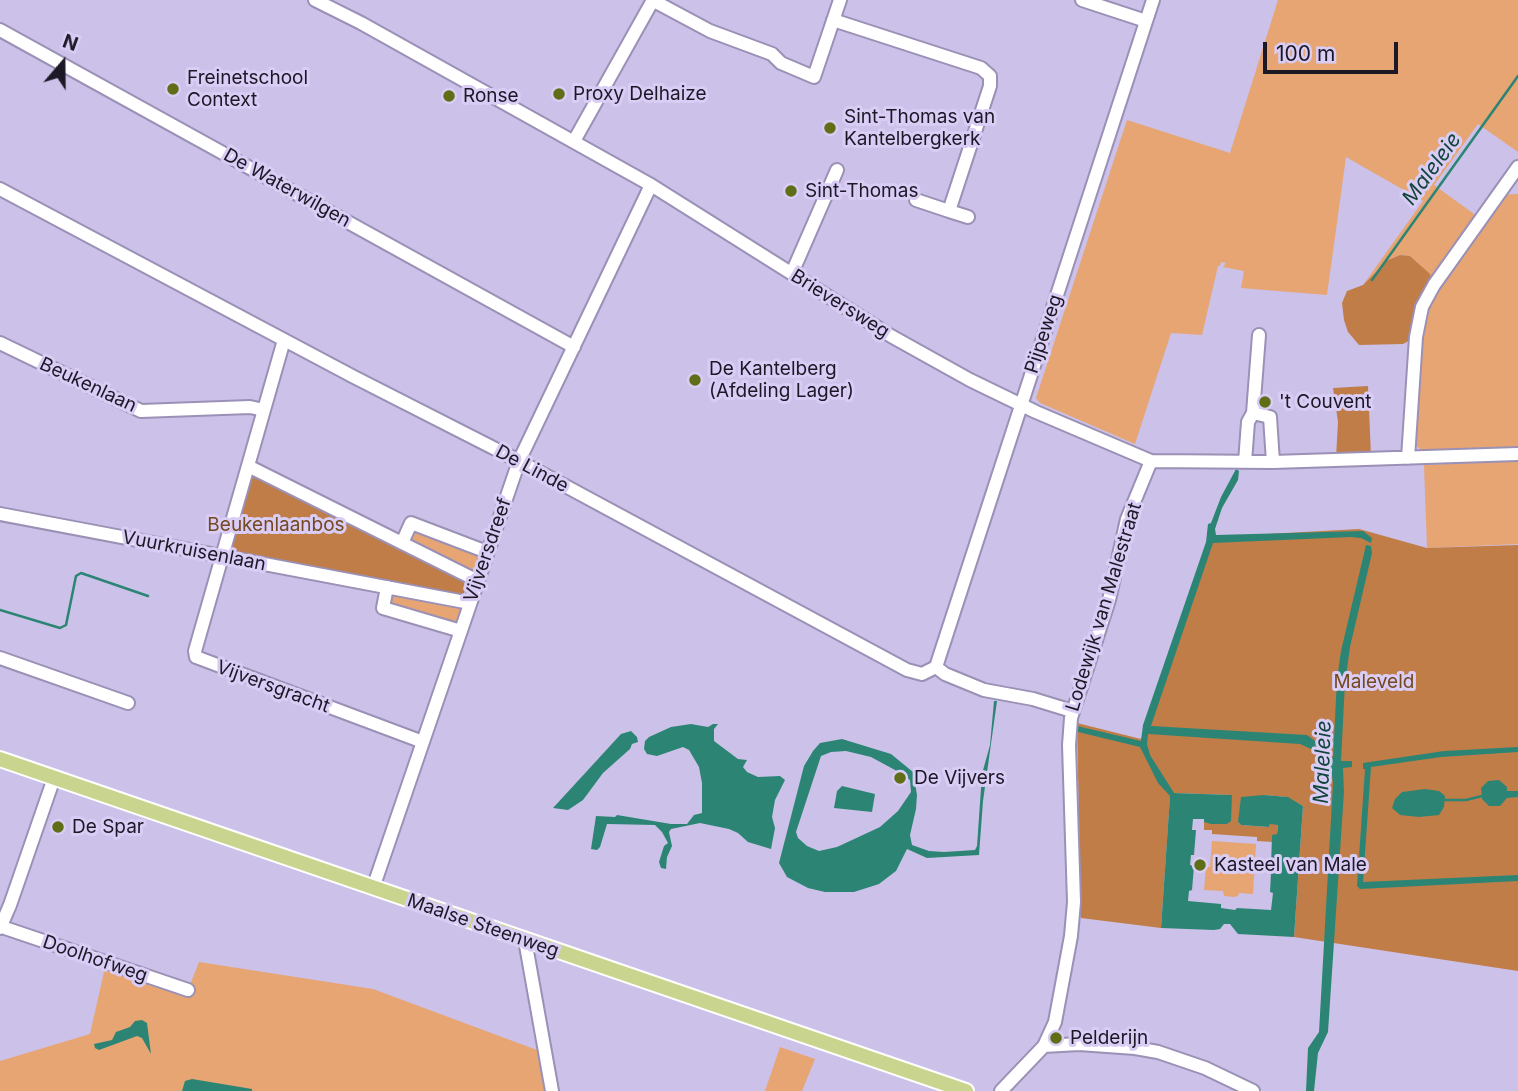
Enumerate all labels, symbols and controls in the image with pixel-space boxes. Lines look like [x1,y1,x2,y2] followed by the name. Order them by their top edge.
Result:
[28,28,98,98] north arrow
[1266,28,1401,72] scale bar
[60,30,81,56] text: N
[1276,41,1335,66] text: 100 m
[187,67,308,111] place label: Freinetschool Context
[165,81,181,97] marker: Freinetschool Context
[573,83,707,105] place label: Proxy Delhaize
[463,85,519,107] place label: Ronse
[551,86,567,102] marker: Proxy Delhaize
[441,88,457,104] marker: Ronse
[844,106,995,150] place label: Sint-Thomas van Kantelbergkerk
[822,120,838,136] marker: Sint-Thomas van Kantelbergkerk
[1397,128,1467,210] water label: Maleleie
[220,144,354,232] street label: De Waterwilgen
[805,180,918,202] place label: Sint-Thomas
[783,183,799,199] marker: Sint-Thomas
[787,265,893,343] street label: Brieversweg
[1021,292,1067,376] street label: Pijpeweg
[36,353,140,417] street label: Beukenlaan
[709,358,854,402] place label: De Kantelberg (Afdeling Lager)
[687,372,703,388] marker: De Kantelberg (Afdeling Lager)
[1279,391,1372,413] place label: 't Couvent
[1257,394,1273,410] marker: 't Couvent
[492,440,572,498] street label: De Linde
[460,495,516,605] street label: Vijversdreef
[1061,500,1147,714] street label: Lodewijk van Malestraat
[207,514,345,536] park label: Beukenlaanbos
[120,526,268,576] street label: Vuurkruisenlaan
[213,656,333,718] street label: Vijversgracht
[1334,671,1414,693] park label: Maleveld
[1309,720,1337,804] water label: Maleleie
[914,767,1005,789] place label: De Vijvers
[892,770,908,786] marker: De Vijvers
[72,816,144,838] place label: De Spar
[50,819,66,835] marker: De Spar
[1214,854,1367,876] place label: Kasteel van Male
[1192,857,1208,873] marker: Kasteel van Male
[404,889,562,963] street label: Maalse Steenweg
[40,930,150,988] street label: Doolhofweg
[1070,1027,1148,1049] place label: Pelderijn
[1048,1030,1064,1046] marker: Pelderijn

